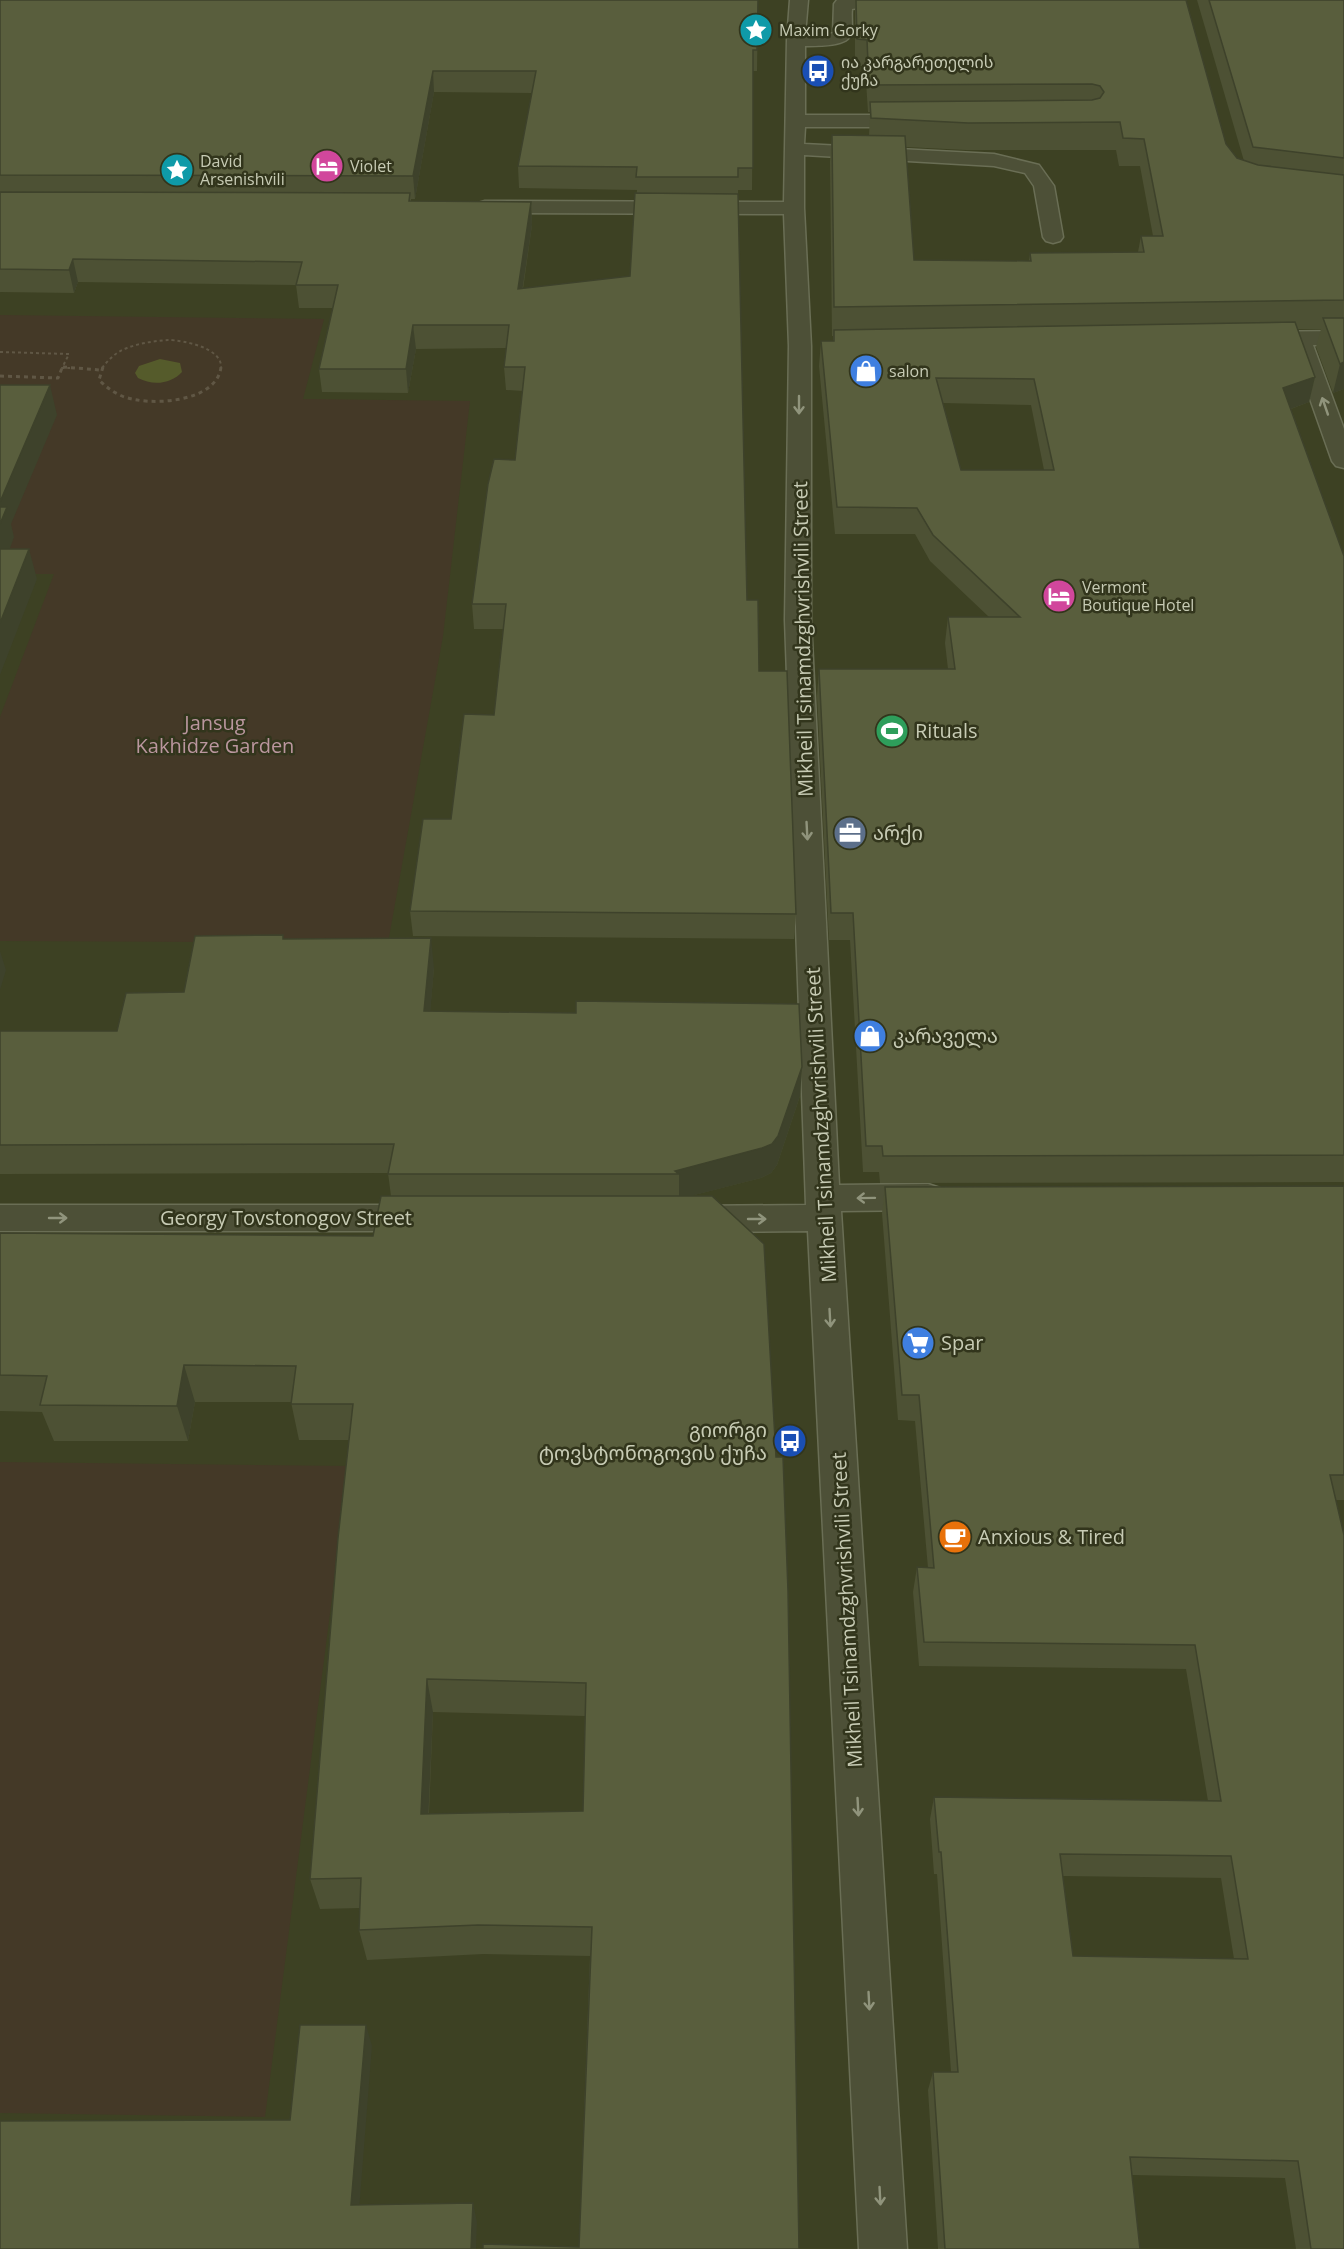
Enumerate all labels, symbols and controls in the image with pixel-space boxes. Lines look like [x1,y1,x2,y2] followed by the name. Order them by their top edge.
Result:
[738,12,774,48] place icon: Maxim Gorky
[779,19,879,41] place label: Maxim Gorky
[841,51,993,91] place label: ია კარგარეთელის ქუჩა
[800,53,836,89] bus stop icon: ია კარგარეთელის ქუჩა
[309,148,345,184] hotel icon: Violet
[200,150,285,190] place label: David Arsenishvili
[159,152,195,188] place icon: David Arsenishvili
[350,155,392,177] place label: Violet
[848,353,884,389] shop icon: salon
[889,360,929,382] place label: salon
[793,394,805,414] one-way arrow
[1318,397,1329,416] one-way arrow
[786,481,819,797] street label: Mikheil Tsinamdzghvrishvili Street
[1082,576,1194,616] place label: Vermont Boutique Hotel
[1041,578,1077,614] hotel icon: Vermont Boutique Hotel
[136,709,294,759] park label: Jansug Kakhidze Garden
[874,713,910,749] sports icon: Rituals
[915,717,977,744] place label: Rituals
[832,815,868,851] office icon: არქი
[873,819,923,846] place label: არქი
[802,820,813,840] one-way arrow
[799,967,842,1283] street label: Mikheil Tsinamdzghvrishvili Street
[852,1018,888,1054] shop icon: კარაველა
[893,1022,998,1049] place label: კარაველა
[856,1192,876,1203] one-way arrow
[160,1204,412,1231] street label: Georgy Tovstonogov Street
[48,1212,68,1224] one-way arrow
[747,1213,767,1225] one-way arrow
[825,1308,836,1328] one-way arrow
[900,1325,936,1361] supermarket icon: Spar
[941,1329,984,1356] place label: Spar
[539,1416,767,1466] place label: გიორგი ტოვსტონოგოვის ქუჩა
[772,1423,808,1459] bus stop icon: გიორგი ტოვსტონოგოვის ქუჩა
[825,1452,868,1768] street label: Mikheil Tsinamdzghvrishvili Street
[937,1519,973,1555] cafe icon: Anxious & Tired
[978,1523,1125,1550] place label: Anxious & Tired
[853,1796,864,1816] one-way arrow
[864,1991,875,2011] one-way arrow
[875,2185,886,2205] one-way arrow

